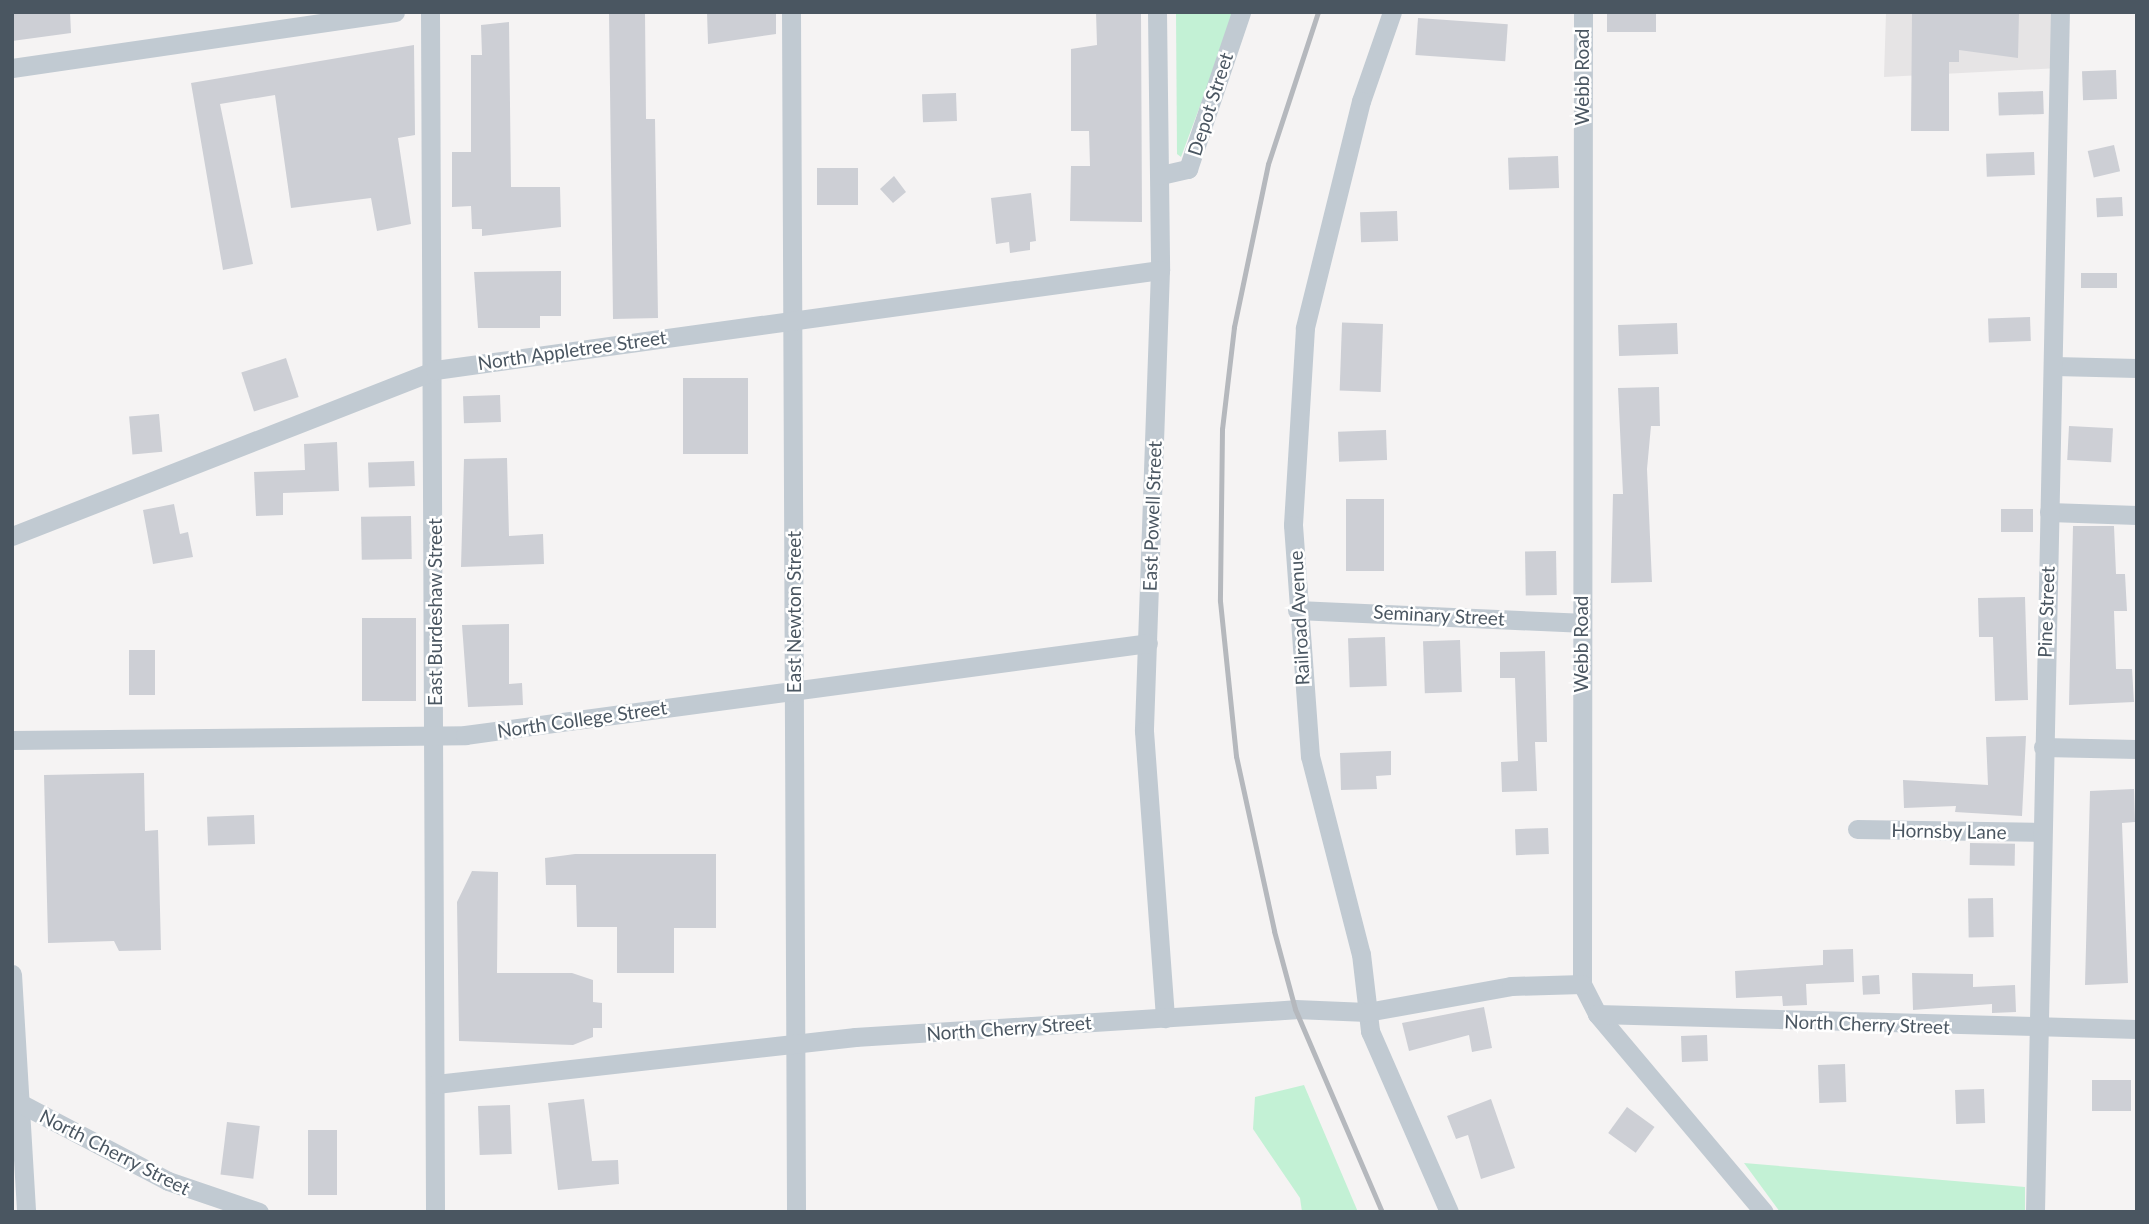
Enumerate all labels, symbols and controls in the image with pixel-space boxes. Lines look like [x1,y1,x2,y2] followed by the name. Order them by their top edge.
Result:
[1571,29,1593,125] street label: Webb Road
[1183,49,1237,159] street label: Depot Street
[476,325,668,375] street label: North Appletree Street
[1138,440,1166,592] street label: East Powell Street
[424,518,446,706] street label: East Burdeshaw Street
[783,531,805,693] street label: East Newton Street
[1284,550,1314,686] street label: Railroad Avenue
[2033,566,2059,658] street label: Pine Street
[1570,596,1592,692] street label: Webb Road
[1372,600,1506,630] street label: Seminary Street
[496,696,668,742] street label: North College Street
[1891,819,2007,843] street label: Hornsby Lane
[1784,1010,1950,1038] street label: North Cherry Street
[925,1011,1093,1045] street label: North Cherry Street
[36,1104,194,1200] street label: North Cherry Street

